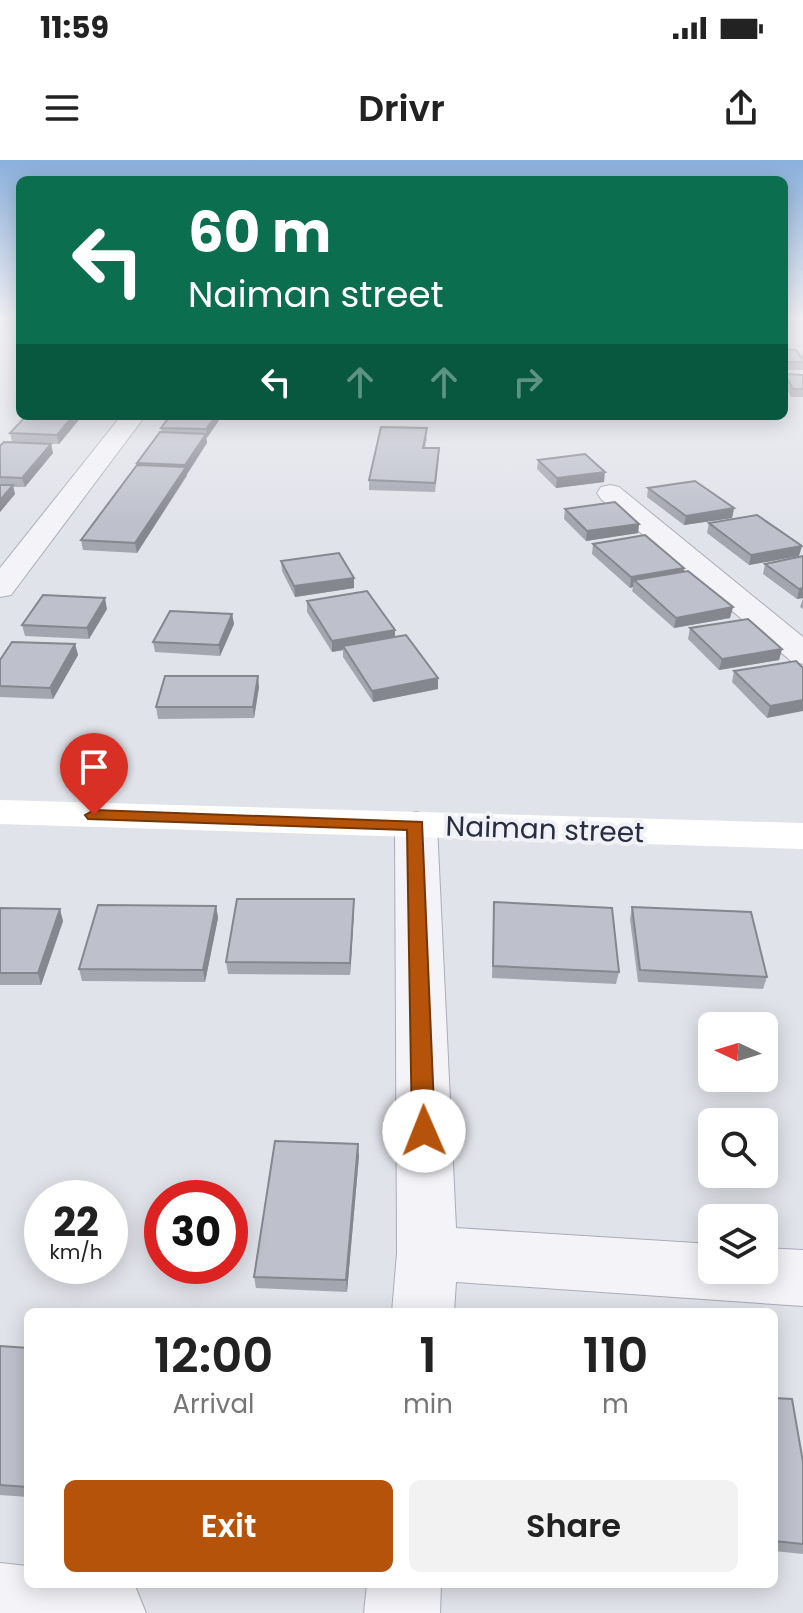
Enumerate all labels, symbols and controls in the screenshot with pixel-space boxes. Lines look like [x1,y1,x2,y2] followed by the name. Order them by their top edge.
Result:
[40,6,109,49] text: 11:59
[358,83,445,134] text: Drivr
[40,86,84,130] icon: menu
[719,86,763,130] icon: share
[188,193,331,272] text: 60 m
[56,208,160,312] icon: left
[188,269,444,320] text: Naiman street
[254,360,298,404] icon: left
[338,360,382,404] icon: ahead
[422,360,466,404] icon: ahead
[506,360,550,404] icon: right
[60,733,128,815] pin
[72,745,116,789] icon: arrive
[445,807,645,852] street label: Naiman street
[698,1012,778,1092] north arrow
[698,1012,778,1284] map controls
[382,1089,466,1173] position arrow
[698,1108,778,1188] button: search
[144,1180,248,1284] speed limit sign: 30
[53,1194,99,1250] text: 22
[698,1204,778,1284] button: layers
[49,1238,103,1266] text: km/h
[154,1322,273,1389] text: 12:00
[419,1322,437,1389] text: 1
[583,1322,648,1389] text: 110
[173,1386,254,1422] text: Arrival
[403,1386,453,1422] text: min
[602,1386,629,1422] text: m
[64,1480,393,1572] button: Exit
[409,1480,738,1572] button: Share

